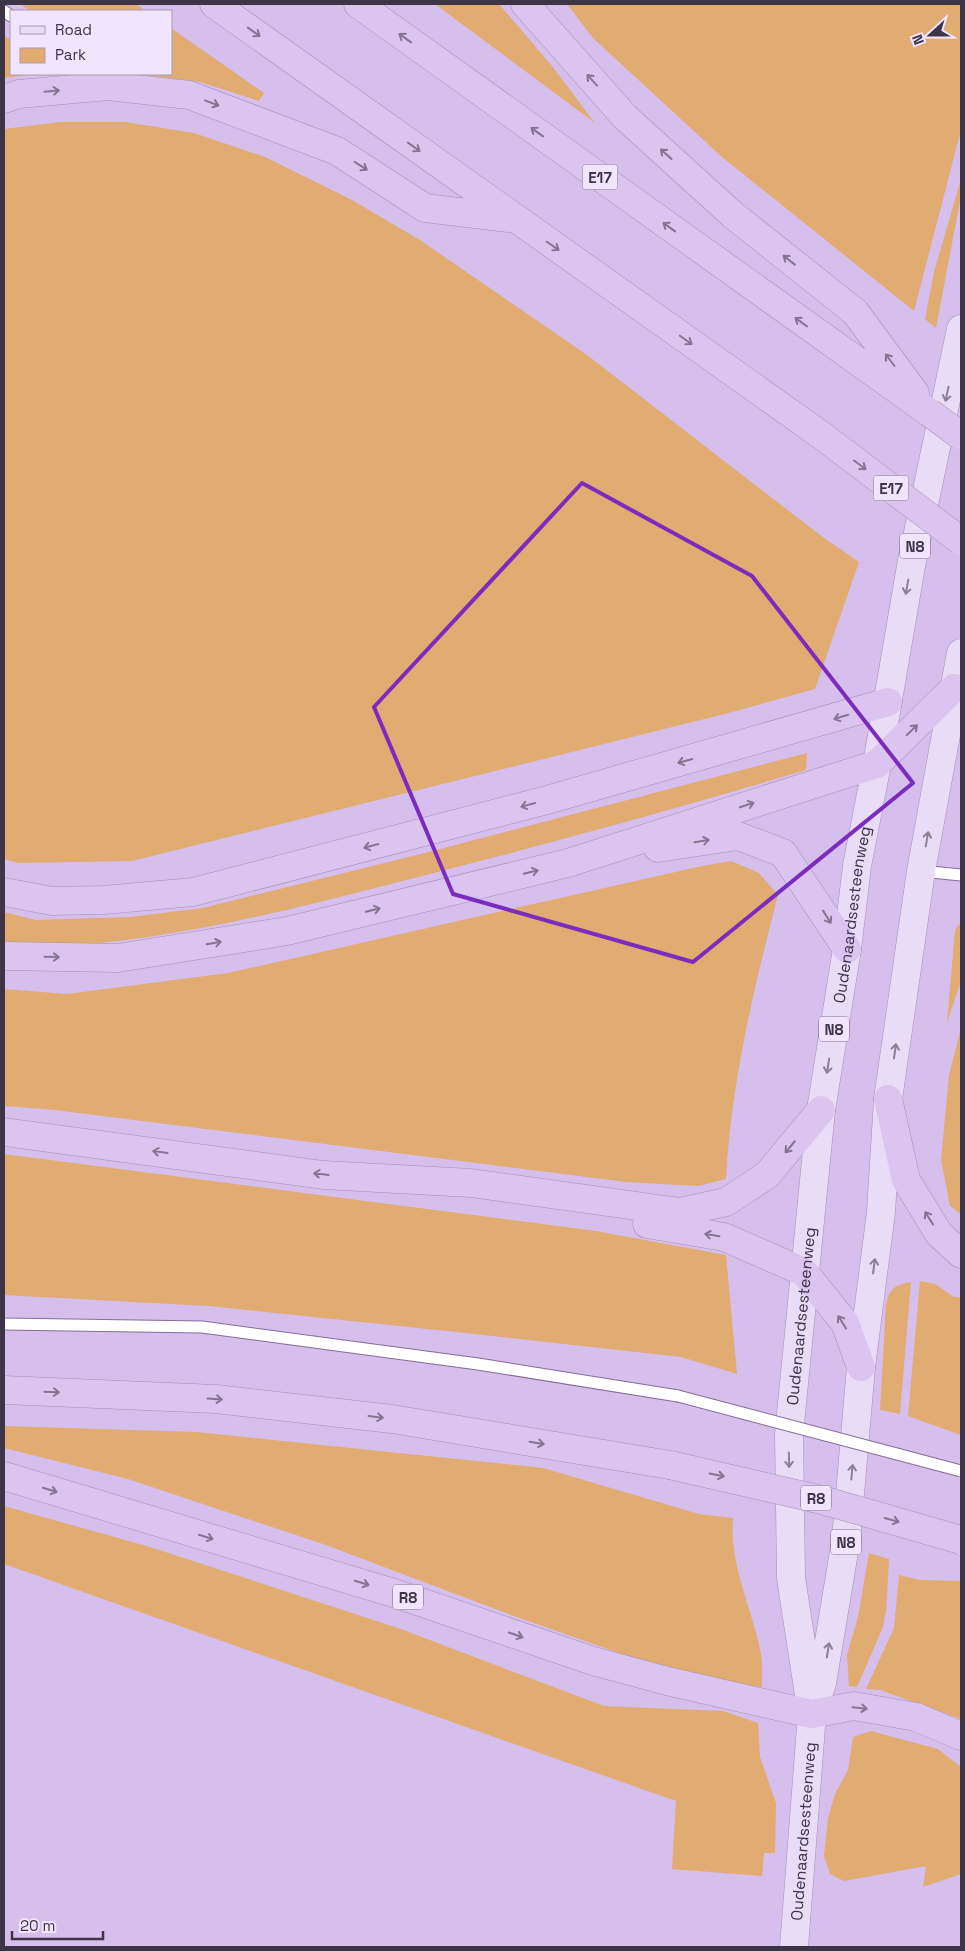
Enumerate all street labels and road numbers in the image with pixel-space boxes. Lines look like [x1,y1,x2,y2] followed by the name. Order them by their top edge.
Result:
[582,164,618,190] road number: E17
[874,476,908,500] road number: E17
[900,534,930,558] road number: N8
[828,824,875,1005] street label: Oudenaardsesteenweg
[819,1016,849,1042] road number: N8
[781,1226,820,1406] street label: Oudenaardsesteenweg
[801,1486,831,1510] road number: R8
[831,1530,861,1554] road number: N8
[393,1584,423,1610] road number: R8
[786,1741,820,1921] street label: Oudenaardsesteenweg

